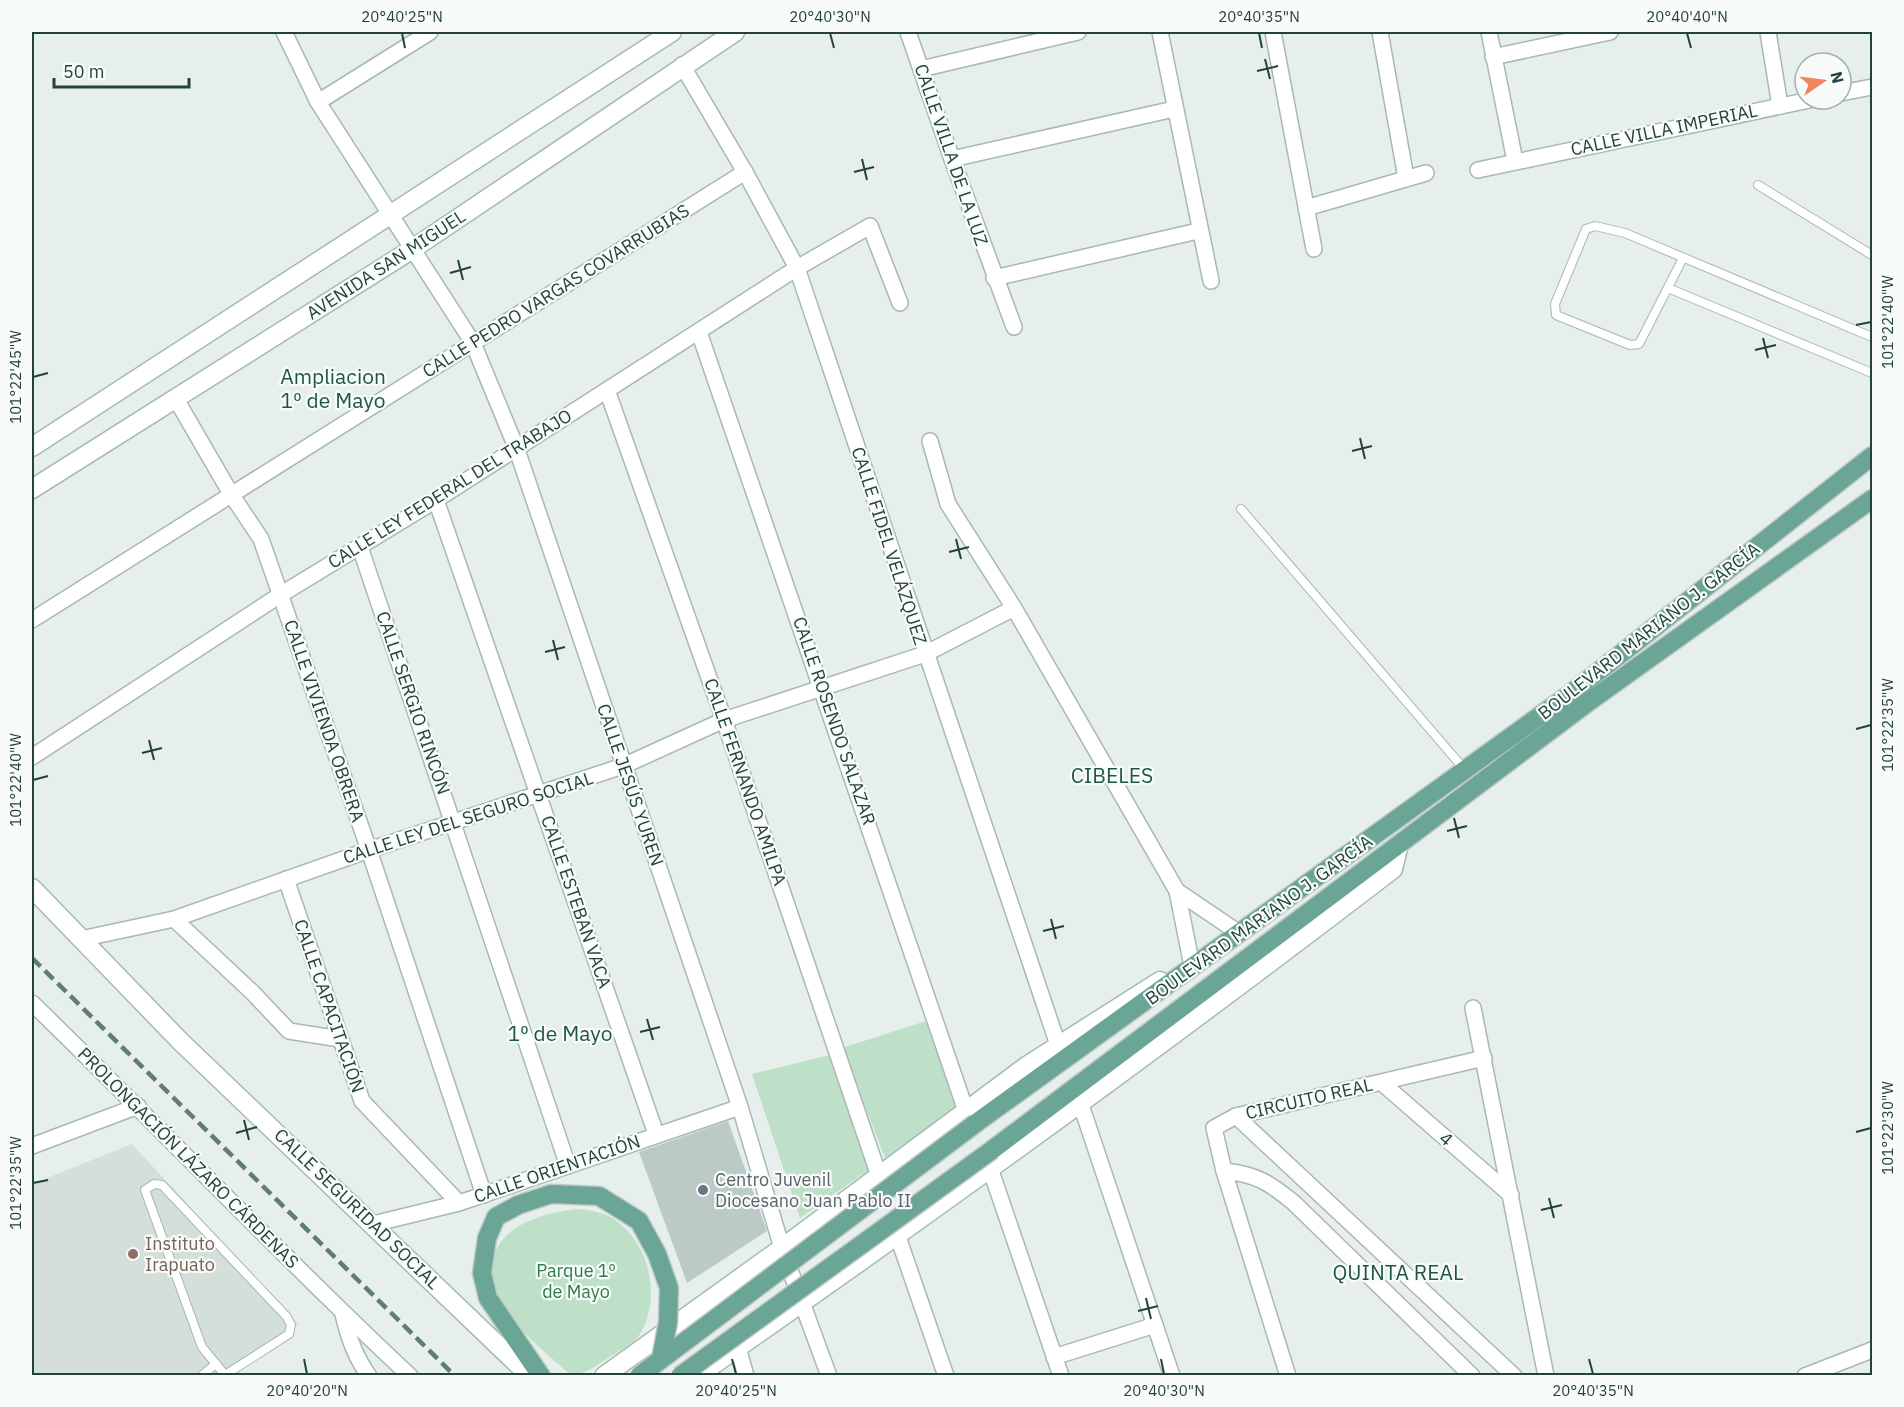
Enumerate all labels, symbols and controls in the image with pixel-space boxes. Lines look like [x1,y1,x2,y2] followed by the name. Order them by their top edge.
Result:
[361,7,443,26] text: 20°40'25"N
[789,7,871,26] text: 20°40'30"N
[1218,7,1300,26] text: 20°40'35"N
[1646,7,1728,26] text: 20°40'40"N
[54,51,189,89] scale bar
[1793,51,1853,111] north arrow
[63,60,105,83] text: 50 m
[910,61,993,249] street label: CALLE VILLA DE LA LUZ
[1826,69,1849,85] text: N
[1568,98,1759,161] street label: CALLE VILLA IMPERIAL
[418,199,693,383] street label: CALLE PEDRO VARGAS COVARRUBIAS
[302,205,470,325] street label: AVENIDA SAN MIGUEL
[1878,275,1897,369] text: 101°22'40"W
[6,330,25,424] text: 101°22'45"W
[280,362,386,414] district label: Ampliacion 1º de Mayo
[323,404,576,573] street label: CALLE LEY FEDERAL DEL TRABAJO
[847,444,932,648] street label: CALLE FIDEL VELÁZQUEZ
[1533,537,1764,724] street label: BOULEVARD MARIANO J. GARCÍA
[371,608,456,798] street label: CALLE SERGIO RINCÓN
[788,614,881,828] street label: CALLE ROSENDO SALAZAR
[279,617,370,825] street label: CALLE VIVIENDA OBRERA
[699,675,792,889] street label: CALLE FERNANDO AMILPA
[1878,678,1897,772] text: 101°22'35"W
[592,701,669,869] street label: CALLE JESÚS YUREN
[6,733,25,827] text: 101°22'40"W
[1071,761,1153,789] district label: CIBELES
[340,766,596,869] street label: CALLE LEY DEL SEGURO SOCIAL
[536,812,617,992] street label: CALLE ESTEBAN VACA
[1141,829,1377,1010] street label: BOULEVARD MARIANO J. GARCÍA
[289,916,370,1096] street label: CALLE CAPACITACIÓN
[508,1019,612,1047] district label: 1º de Mayo
[73,1042,304,1273] street label: PROLONGACIÓN LÁZARO CÁRDENAS
[1243,1073,1375,1124] street label: CIRCUITO REAL
[1878,1081,1897,1175] text: 101°22'30"W
[270,1123,445,1294] street label: CALLE SEGURIDAD SOCIAL
[1435,1126,1458,1151] street label: 4
[471,1129,643,1208] street label: CALLE ORIENTACIÓN
[6,1136,25,1230] text: 101°22'35"W
[715,1168,911,1212] place label: Centro Juvenil Diocesano Juan Pablo II
[696,1183,710,1197] marker: Centro Juvenil Diocesano Juan Pablo II
[145,1232,215,1276] place label: Instituto Irapuato
[126,1247,140,1261] marker: Instituto Irapuato
[1332,1258,1464,1286] district label: QUINTA REAL
[536,1259,616,1303] park label: Parque 1º de Mayo
[266,1381,348,1400] text: 20°40'20"N
[695,1381,777,1400] text: 20°40'25"N
[1123,1381,1205,1400] text: 20°40'30"N
[1552,1381,1634,1400] text: 20°40'35"N

